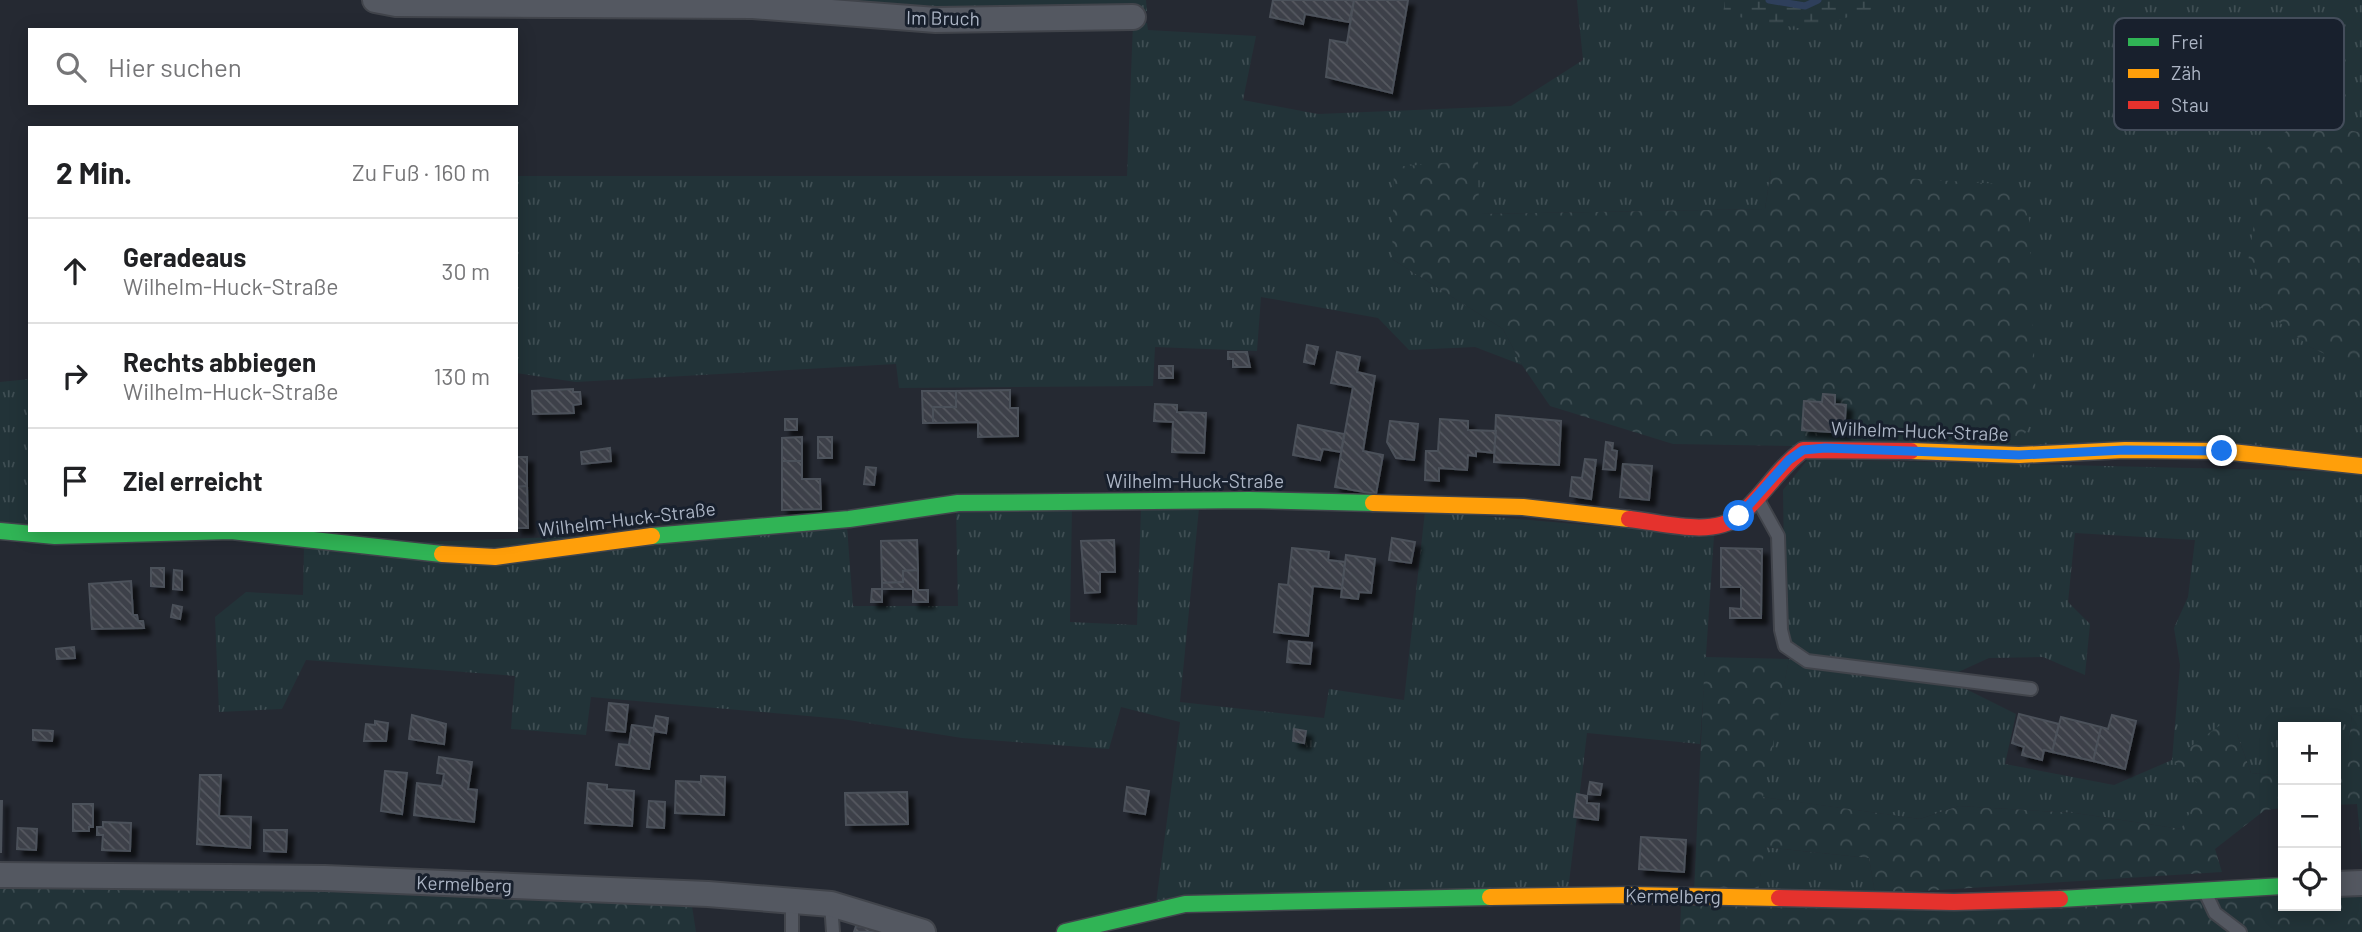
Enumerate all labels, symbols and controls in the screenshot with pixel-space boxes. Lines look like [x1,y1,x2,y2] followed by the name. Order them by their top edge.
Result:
[906,5,980,30] street label: Im Bruch
[2114,18,2344,130] legend
[28,28,518,105] search box
[2171,30,2203,53] text: Frei
[52,48,90,86] icon: search
[108,51,242,82] text: Hier suchen
[2171,61,2201,84] text: Zäh
[2171,93,2209,116] text: Stau
[56,154,132,190] text: 2 Min.
[352,158,490,186] text: Zu Fuß · 160 m
[123,241,246,272] text: Geradeaus
[56,252,94,290] icon: ahead
[442,257,490,285] text: 30 m
[123,272,339,300] text: Wilhelm-Huck-Straße
[123,346,316,377] text: Rechts abbiegen
[56,357,94,395] icon: right
[433,362,490,390] text: 130 m
[123,377,339,405] text: Wilhelm-Huck-Straße
[1831,416,2009,445] street label: Wilhelm-Huck-Straße
[2206,435,2237,466] route end
[56,462,94,500] icon: arrive
[123,465,263,496] text: Ziel erreicht
[1106,469,1284,492] street label: Wilhelm-Huck-Straße
[537,496,717,541] street label: Wilhelm-Huck-Straße
[1723,500,1754,531] route start
[2278,722,2341,911] map controls
[2278,722,2341,785] button: +
[2278,785,2341,848] button: −
[2278,848,2341,911] button: locate
[416,870,512,897] street label: Kermelberg
[1625,883,1721,908] street label: Kermelberg

